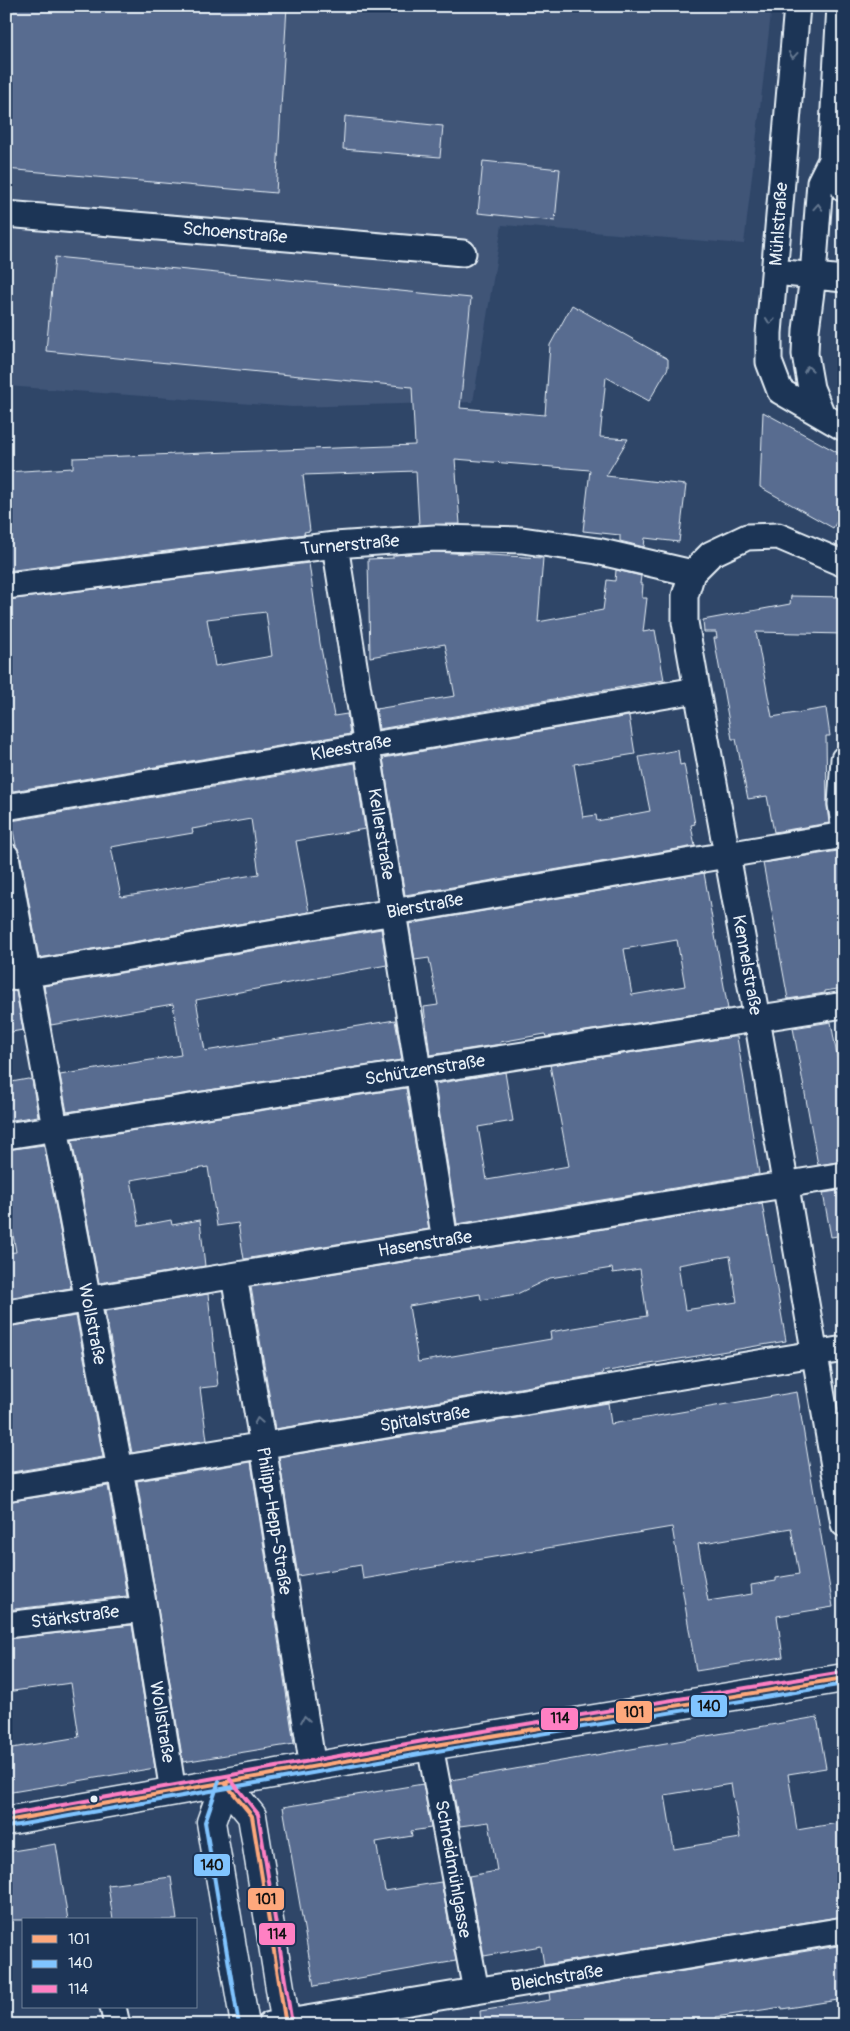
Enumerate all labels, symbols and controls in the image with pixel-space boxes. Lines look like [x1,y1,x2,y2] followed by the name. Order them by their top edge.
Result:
[788,51,799,59] one-way arrow
[765,181,793,267] street label: Mühlstraße
[813,203,824,211] one-way arrow
[182,217,288,249] street label: Schoenstraße
[765,317,776,325] one-way arrow
[803,364,813,373] one-way arrow
[300,529,401,561] street label: Turnerstraße
[309,730,393,766] street label: Kleestraße
[362,787,400,882] street label: Kellerstraße
[385,888,465,924] street label: Bierstraße
[727,913,767,1017] street label: Kennelstraße
[363,1049,487,1091] street label: Schützenstraße
[376,1225,474,1263] street label: Hasenstraße
[73,1281,111,1367] street label: Wollstraße
[378,1401,472,1437] street label: Spitalstraße
[254,1416,264,1425] one-way arrow
[251,1445,297,1597] street label: Philipp-Hepp-Straße
[29,1600,121,1634] street label: Stärkstraße
[144,1680,180,1765] street label: Wollstraße
[690,1694,728,1718] line badge: 140
[697,1698,721,1715] text: 140
[615,1700,653,1724] line badge: 101
[624,1704,644,1721] text: 101
[540,1707,579,1731] line badge: 114
[550,1710,570,1727] text: 114
[301,1715,311,1724] one-way arrow
[89,1794,99,1804] unlabelled marker
[430,1798,476,1940] street label: Schneidmühlgasse
[193,1853,231,1877] line badge: 140
[200,1857,224,1874] text: 140
[247,1887,285,1911] line badge: 101
[256,1891,276,1908] text: 101
[22,1918,198,2008] legend
[258,1922,296,1946] line badge: 114
[267,1926,287,1943] text: 114
[68,1930,90,1949] text: 101
[68,1954,93,1973] text: 140
[509,1959,605,1997] street label: Bleichstraße
[68,1980,89,1999] text: 114

